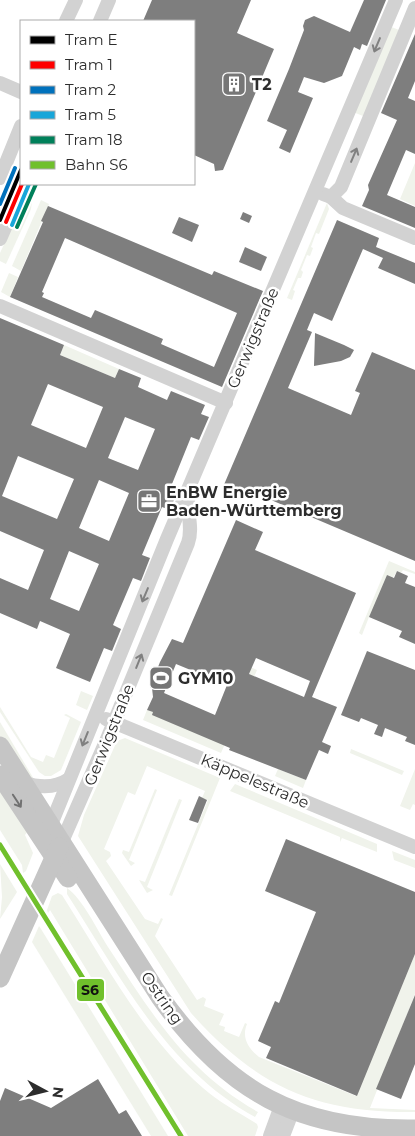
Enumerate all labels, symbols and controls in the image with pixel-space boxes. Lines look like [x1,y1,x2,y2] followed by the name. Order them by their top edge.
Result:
[20,20,195,185] legend
[65,30,118,49] text: Tram E
[372,37,382,52] one-way arrow
[65,55,113,74] text: Tram 1
[221,71,247,97] building icon: T2
[252,75,272,94] place label: T2
[65,80,116,99] text: Tram 2
[65,105,116,124] text: Tram 5
[65,130,123,149] text: Tram 18
[349,148,359,163] one-way arrow
[65,155,128,174] text: Bahn S6
[223,285,283,391] street label: Gerwigstraße
[166,483,342,520] place label: EnBW Energie Baden-Württemberg
[136,488,162,514] office icon: EnBW Energie Baden-Württemberg
[140,587,149,602] one-way arrow
[135,654,144,669] one-way arrow
[148,665,174,691] sports icon: GYM10
[178,669,234,688] place label: GYM10
[80,681,138,789] street label: Gerwigstraße
[80,731,89,746] one-way arrow
[198,750,312,812] street label: Käppelestraße
[12,793,22,807] one-way arrow
[137,968,187,1028] street label: Ostring
[76,978,105,1002] line badge: S6
[81,981,99,999] text: S6
[20,1066,70,1116] north arrow
[48,1086,68,1099] text: N

